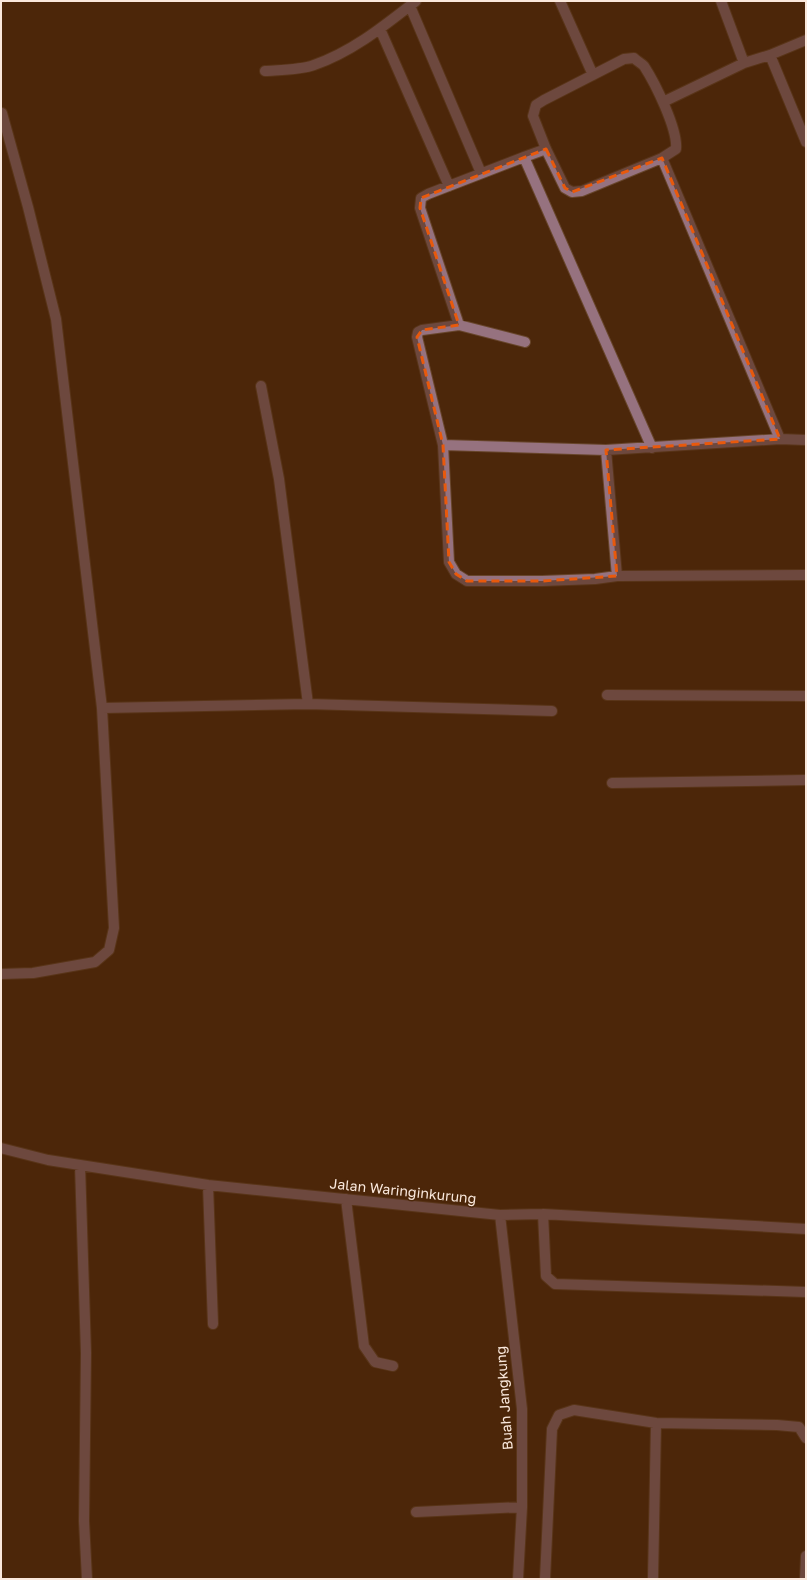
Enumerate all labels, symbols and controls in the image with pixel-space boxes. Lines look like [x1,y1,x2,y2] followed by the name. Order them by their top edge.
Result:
[329,1174,477,1207] street label: Jalan Waringinkurung
[491,1345,516,1451] street label: Buah Jangkung

